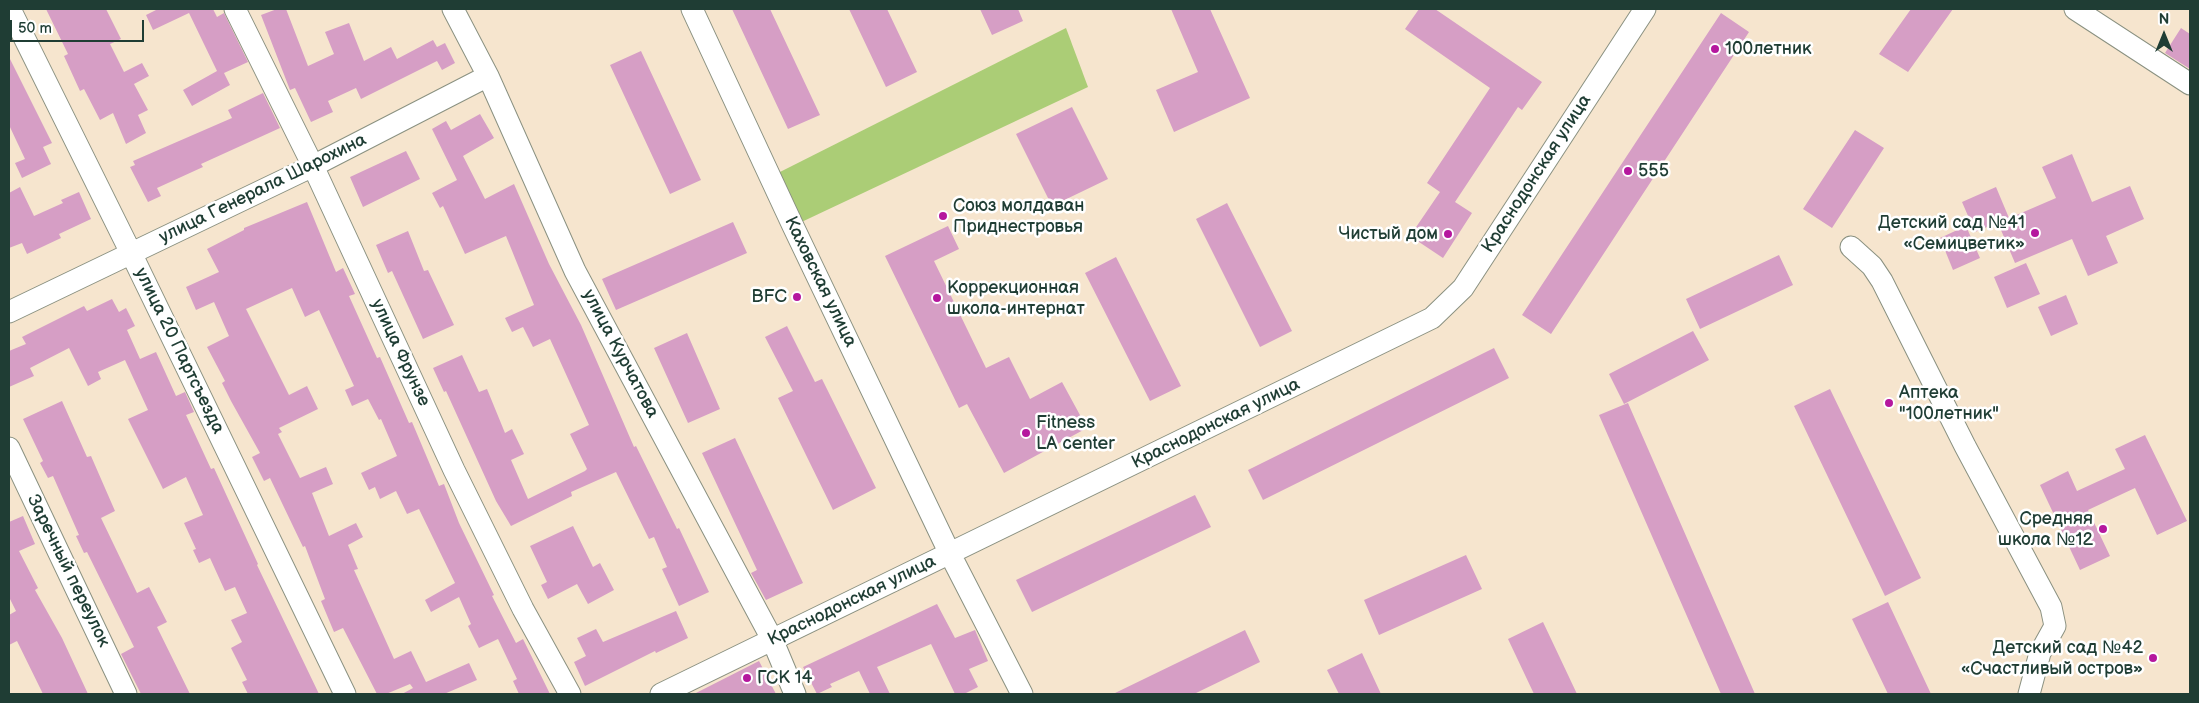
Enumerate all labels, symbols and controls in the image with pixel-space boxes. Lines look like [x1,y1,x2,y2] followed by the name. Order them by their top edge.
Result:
[12,10,146,42] scale bar
[2139,10,2189,60] north arrow
[2159,11,2169,28] text: N
[18,19,52,38] text: 50 m
[1725,38,1812,60] place label: 100летник
[1709,43,1721,55] marker: 100летник
[1478,91,1596,257] street label: Краснодонская улица
[156,129,370,249] street label: улица Генерала Шарохина
[1638,160,1669,182] place label: 555
[1622,165,1634,177] marker: 555
[953,195,1084,238] place label: Союз молдаван Приднестровья
[937,210,949,222] marker: Союз молдаван Приднестровья
[1878,212,2025,254] place label: Детский сад №41 «Семицветик»
[779,213,861,351] street label: Каховская улица
[1338,223,1438,245] place label: Чистый дом
[2029,227,2041,239] marker: Детский сад №41 «Семицветик»
[1442,228,1454,240] marker: Чистый дом
[129,265,229,437] street label: улица 20 Партсъезда
[947,277,1085,320] place label: Коррекционная школа-интернат
[577,286,663,422] street label: улица Курчатова
[751,286,787,308] place label: BFC
[791,291,803,303] marker: BFC
[931,292,943,304] marker: Коррекционная школа-интернат
[366,296,434,410] street label: улица Фрунзе
[1128,374,1304,474] street label: Краснодонская улица
[1899,382,1999,424] place label: Аптека "100летник"
[1883,397,1895,409] marker: Аптека "100летник"
[1036,412,1115,454] place label: Fitness LA center
[1020,427,1032,439] marker: Fitness LA center
[22,491,114,651] street label: Заречный переулок
[1998,508,2093,550] place label: Средняя школа №12
[2097,523,2109,535] marker: Средняя школа №12
[764,551,940,651] street label: Краснодонская улица
[1961,637,2143,680] place label: Детский сад №42 «Счастливый остров»
[2147,652,2159,664] marker: Детский сад №42 «Счастливый остров»
[757,667,813,689] place label: ГСК 14
[741,672,753,684] marker: ГСК 14

